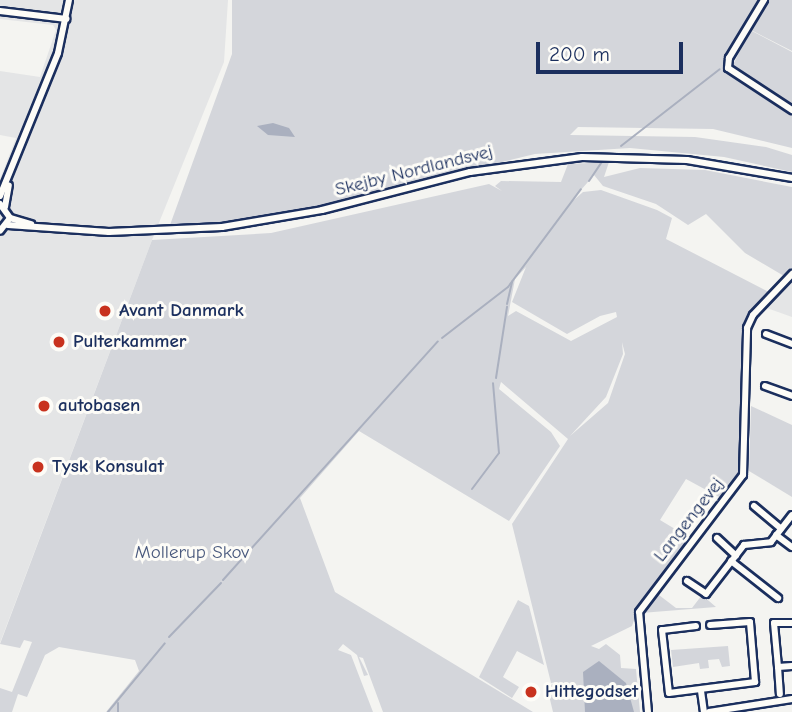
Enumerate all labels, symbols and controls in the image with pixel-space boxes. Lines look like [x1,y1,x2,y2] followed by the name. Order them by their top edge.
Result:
[540,28,687,72] scale bar
[549,42,610,66] text: 200 m
[333,140,495,202] street label: Skejby Nordlandsvej
[119,300,244,322] place label: Avant Danmark
[97,303,113,319] marker: Avant Danmark
[73,331,186,353] place label: Pulterkammer
[51,334,67,350] marker: Pulterkammer
[58,395,140,417] place label: autobasen
[36,398,52,414] marker: autobasen
[52,456,164,478] place label: Tysk Konsulat
[30,459,46,475] marker: Tysk Konsulat
[649,473,729,567] street label: Langengevej
[135,542,249,564] park label: Mollerup Skov
[545,681,638,703] place label: Hittegodset
[523,684,539,700] marker: Hittegodset

